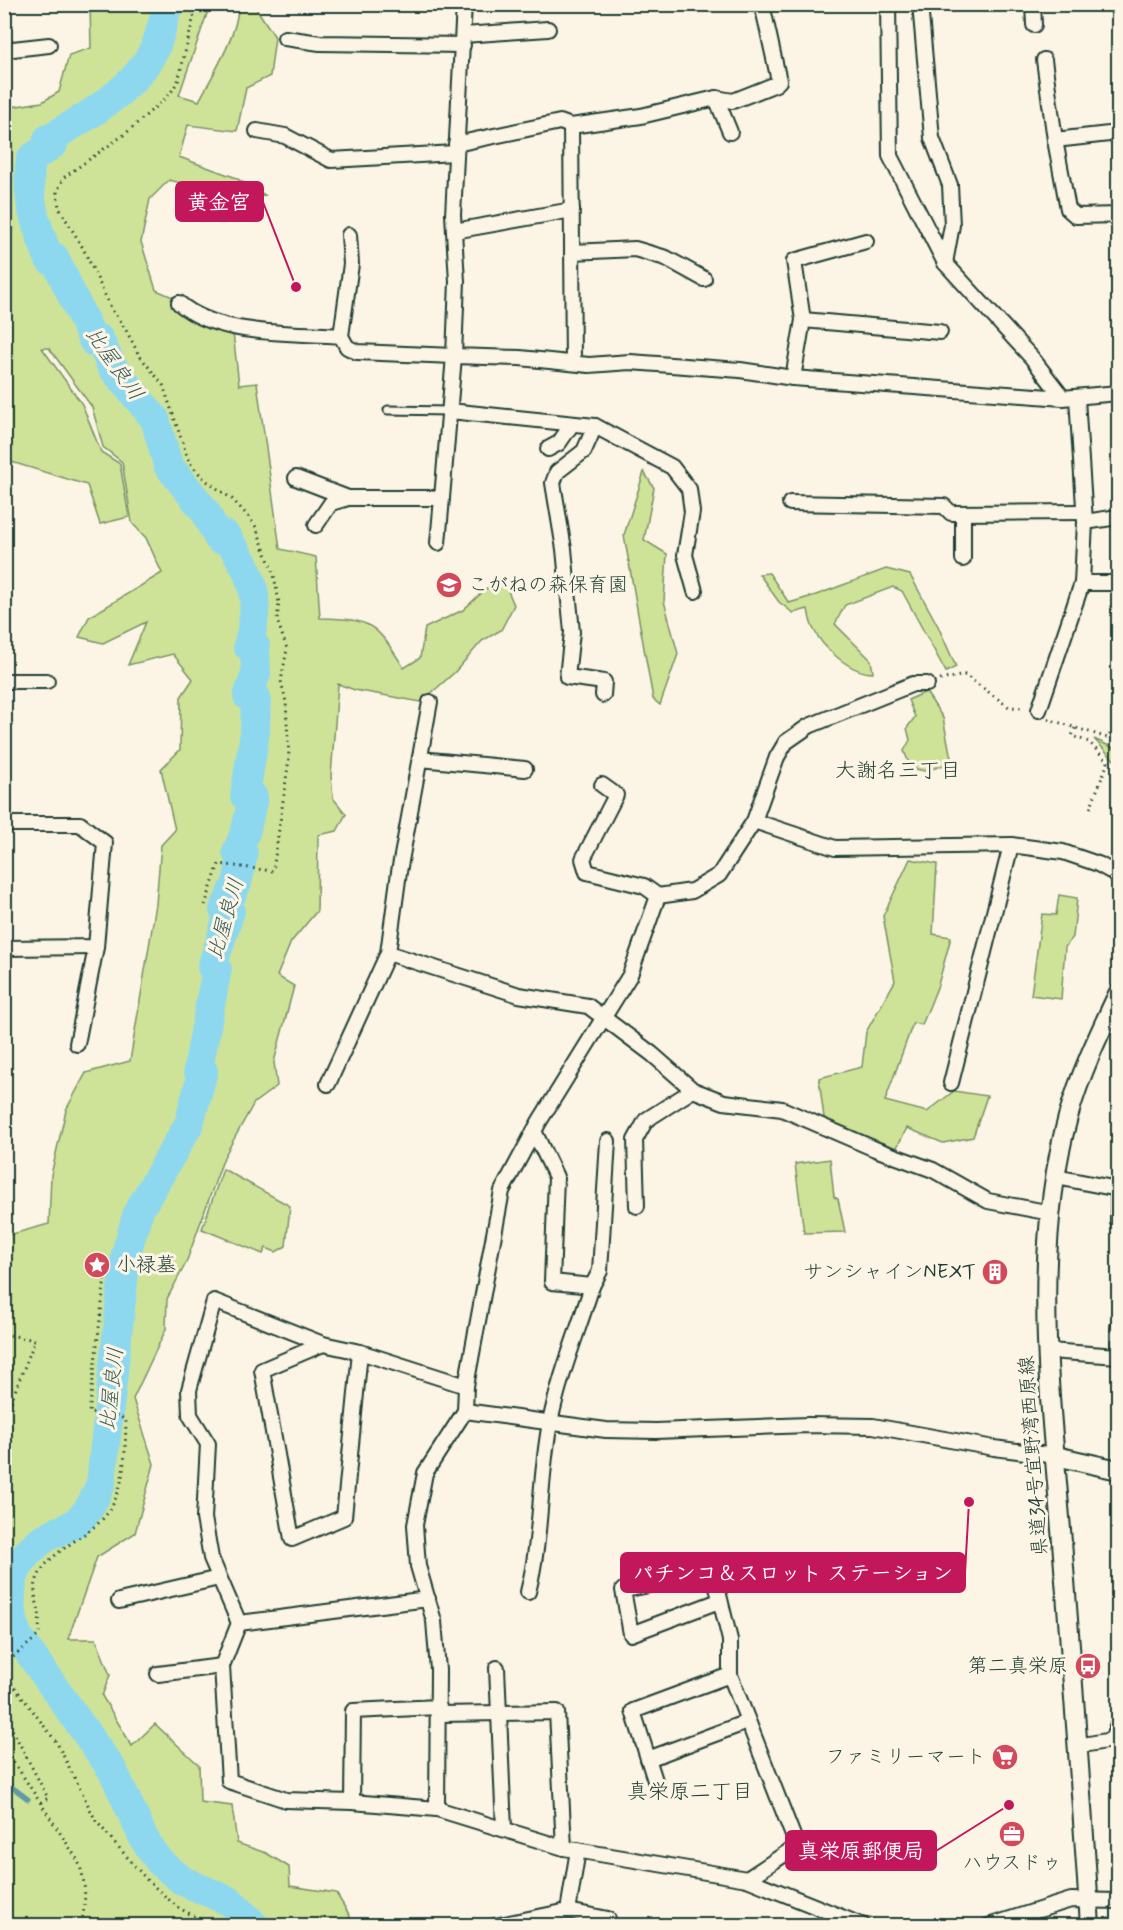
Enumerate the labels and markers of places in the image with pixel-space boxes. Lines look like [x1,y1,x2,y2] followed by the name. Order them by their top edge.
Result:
[176,182,263,221] callout: 黄金宮
[434,570,464,600] school or university icon: こがねの森保育園
[468,572,628,599] place label: こがねの森保育園
[82,1250,112,1280] place icon: 小禄墓
[116,1252,176,1279] place label: 小禄墓
[980,1257,1010,1287] building icon: サンシャインNEXT
[803,1259,976,1286] place label: サンシャインNEXT
[621,1553,965,1592] callout: パチンコ＆スロット ステーション
[1073,1651,1103,1681] bus stop icon: 第二真栄原
[968,1653,1068,1680] place label: 第二真栄原
[990,1742,1020,1772] supermarket icon: ファミリーマート
[826,1744,986,1771] place label: ファミリーマート
[997,1819,1027,1849] office icon: ハウスドゥ
[786,1831,936,1870] callout: 真栄原郵便局
[962,1850,1062,1877] place label: ハウスドゥ

